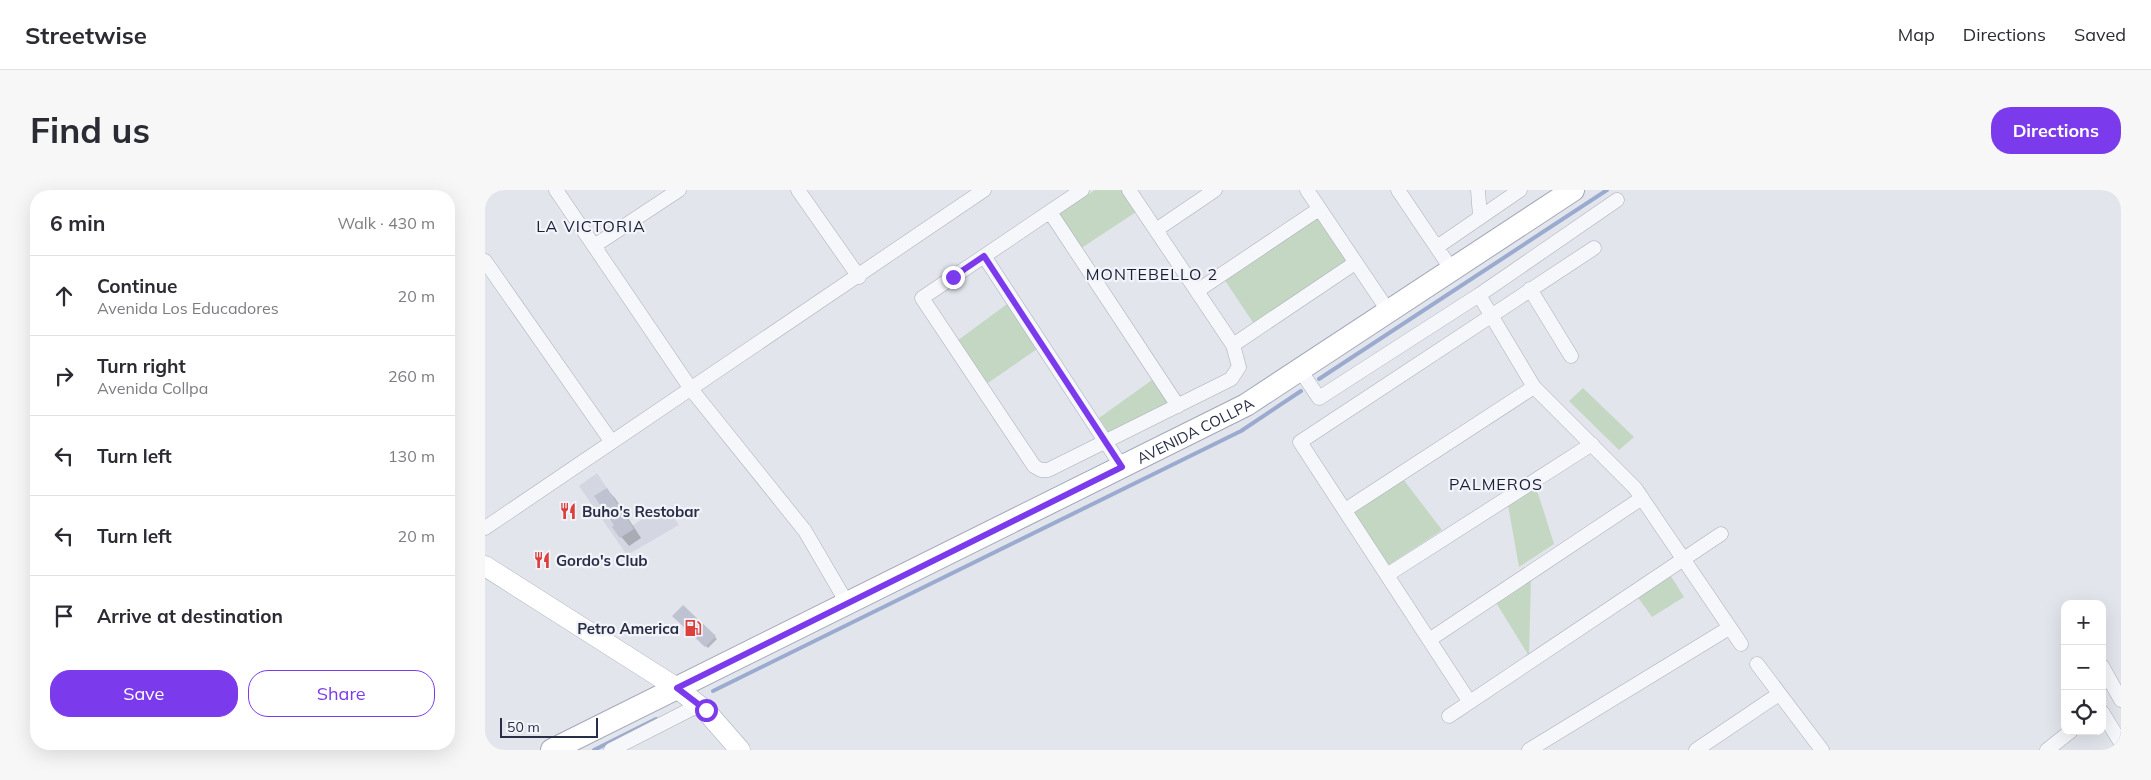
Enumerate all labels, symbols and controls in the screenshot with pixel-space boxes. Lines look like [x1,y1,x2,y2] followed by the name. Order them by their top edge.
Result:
[25,20,147,50] text: Streetwise
[1898,23,1935,46] text: Map
[1963,23,2046,46] text: Directions
[2074,23,2126,46] text: Saved
[1991,107,2121,154] button: Directions
[30,108,150,152] text: Find us
[50,210,105,236] text: 6 min
[337,213,435,233] text: Walk · 430 m
[536,216,646,236] district label: LA VICTORIA
[1086,264,1218,284] district label: MONTEBELLO 2
[942,266,965,289] route end
[97,274,177,298] text: Continue
[50,282,78,310] icon: ahead
[398,286,435,306] text: 20 m
[97,298,279,318] text: Avenida Los Educadores
[97,354,186,378] text: Turn right
[50,362,78,390] icon: right
[388,366,435,386] text: 260 m
[97,378,208,398] text: Avenida Collpa
[1133,393,1257,467] street label: AVENIDA COLLPA
[50,442,78,470] icon: left
[97,444,172,468] text: Turn left
[388,446,435,466] text: 130 m
[1449,474,1543,494] district label: PALMEROS
[558,501,578,521] restaurant icon: Buho's Restobar
[582,502,700,521] place label: Buho's Restobar
[50,522,78,550] icon: left
[97,524,172,548] text: Turn left
[398,526,435,546] text: 20 m
[532,550,552,570] restaurant icon: Gordo's Club
[556,551,648,570] place label: Gordo's Club
[2061,600,2106,735] map controls
[2061,600,2106,645] button: +
[50,602,78,630] icon: arrive
[97,604,283,628] text: Arrive at destination
[683,618,703,638] fuel station icon: Petro America
[577,619,679,638] place label: Petro America
[2061,645,2106,690] button: −
[50,670,238,717] button: Save
[248,670,435,717] button: Share
[2061,690,2106,735] button: locate
[695,699,718,722] route start
[500,715,597,738] scale bar
[507,718,540,736] text: 50 m

